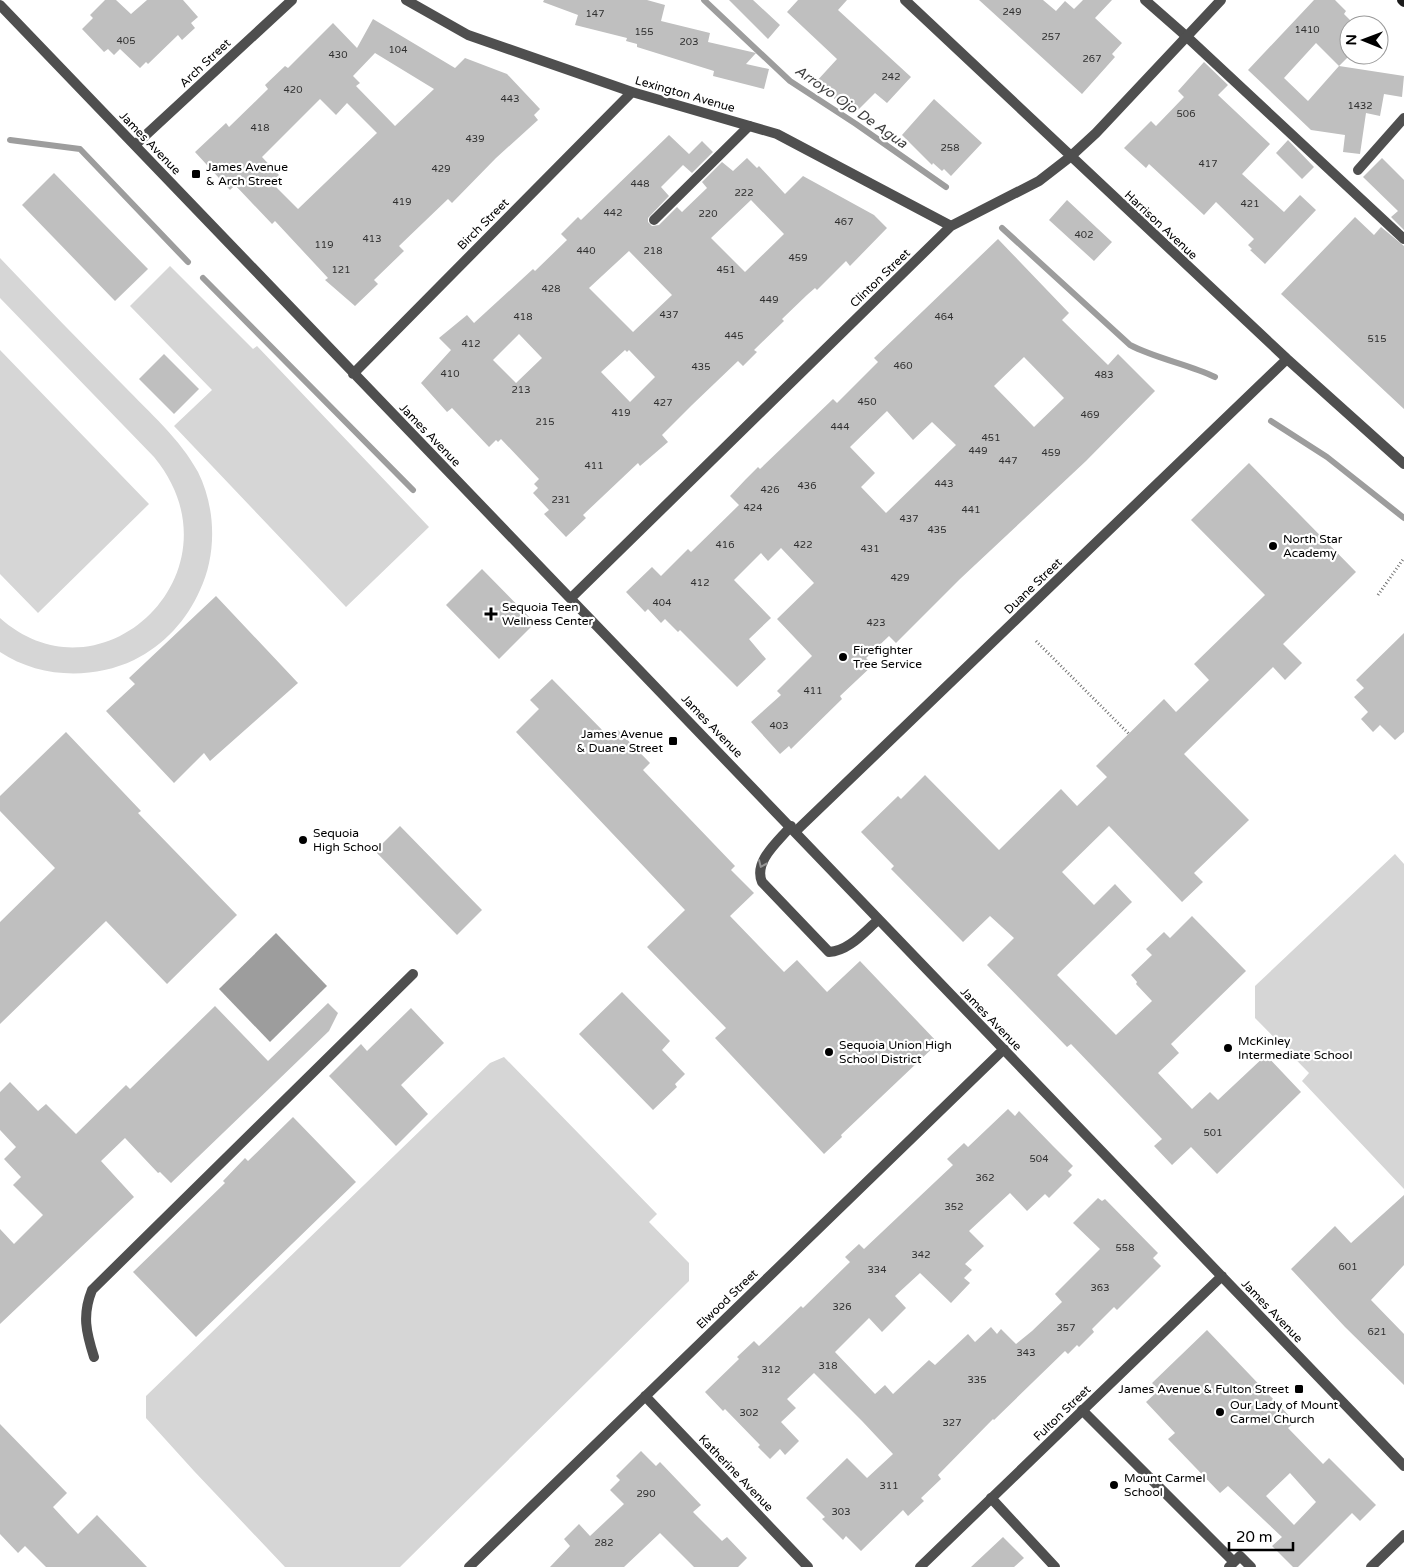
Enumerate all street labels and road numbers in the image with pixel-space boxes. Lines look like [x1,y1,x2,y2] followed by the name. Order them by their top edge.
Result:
[177,36,234,90] street label: Arch Street
[633,73,737,115] street label: Lexington Avenue
[116,109,184,177] street label: James Avenue
[1122,188,1200,262] street label: Harrison Avenue
[454,195,512,253] street label: Birch Street
[847,246,913,310] street label: Clinton Street
[396,401,464,469] street label: James Avenue
[1001,555,1065,617] street label: Duane Street
[678,692,746,760] street label: James Avenue
[957,985,1025,1053] street label: James Avenue
[693,1266,761,1332] street label: Elwood Street
[1238,1277,1306,1345] street label: James Avenue
[1031,1382,1094,1444] street label: Fulton Street
[696,1432,776,1514] street label: Katherine Avenue

